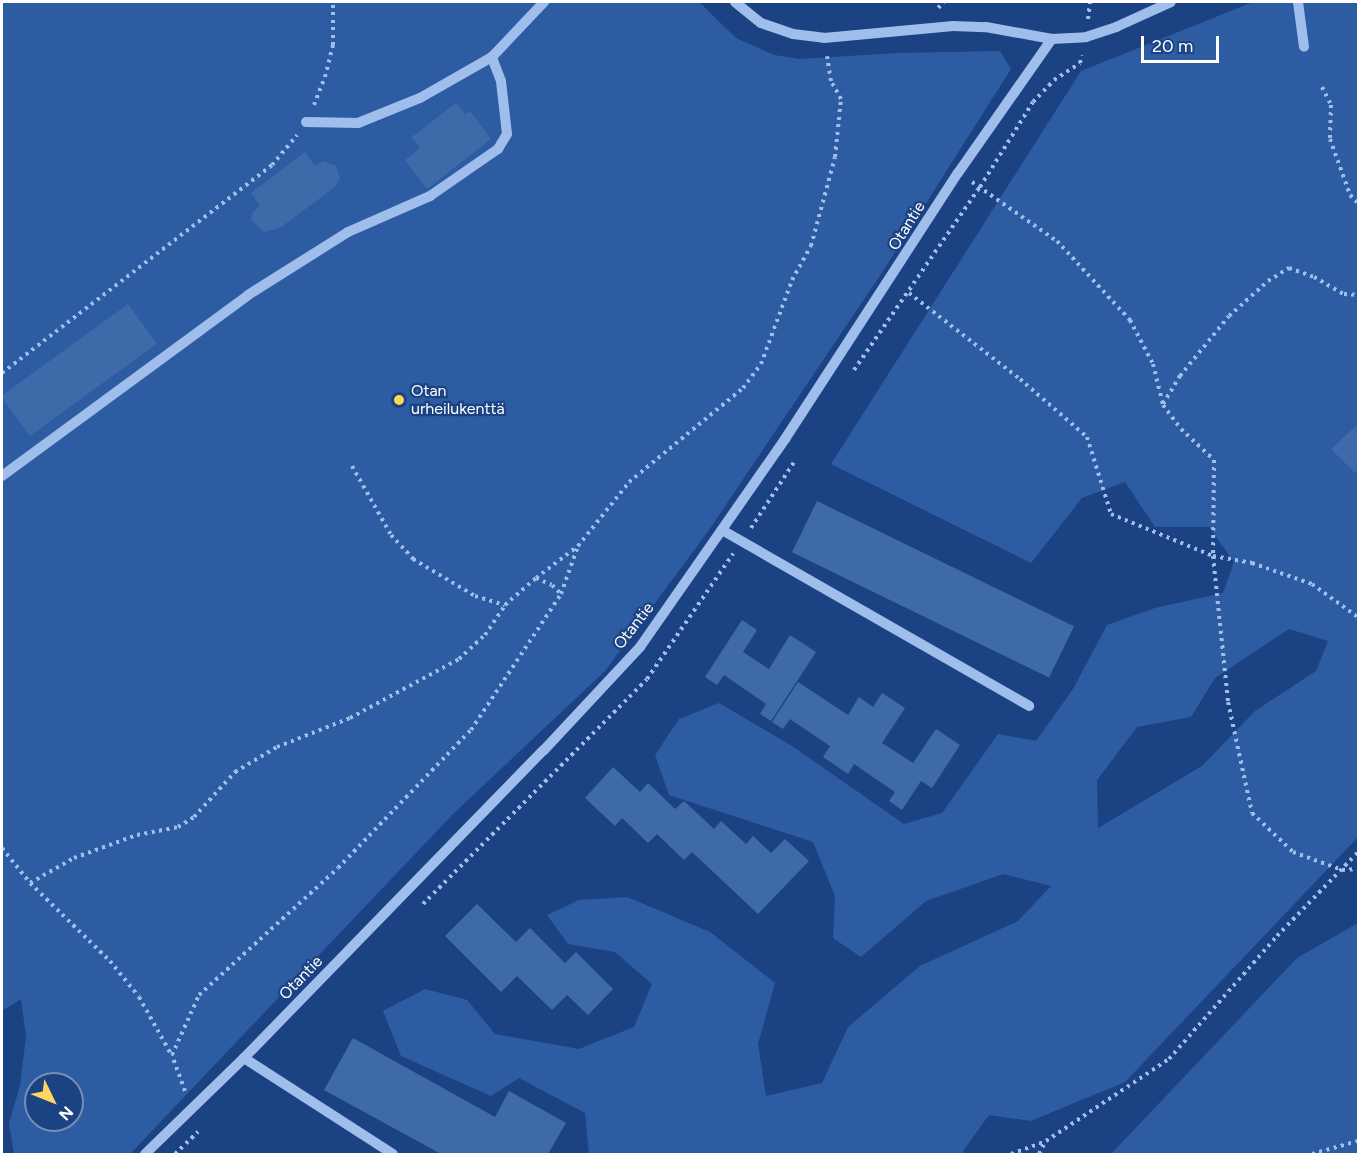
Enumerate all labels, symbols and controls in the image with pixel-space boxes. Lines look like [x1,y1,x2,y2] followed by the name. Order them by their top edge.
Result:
[1144,24,1222,62] scale bar
[1152,35,1193,57] text: 20 m
[885,198,929,254] street label: Otantie
[411,381,505,419] place label: Otan urheilukenttä
[392,393,406,407] marker: Otan urheilukenttä
[610,599,658,653] street label: Otantie
[275,952,327,1004] street label: Otantie
[24,1072,84,1132] north arrow
[55,1102,77,1124] text: N

